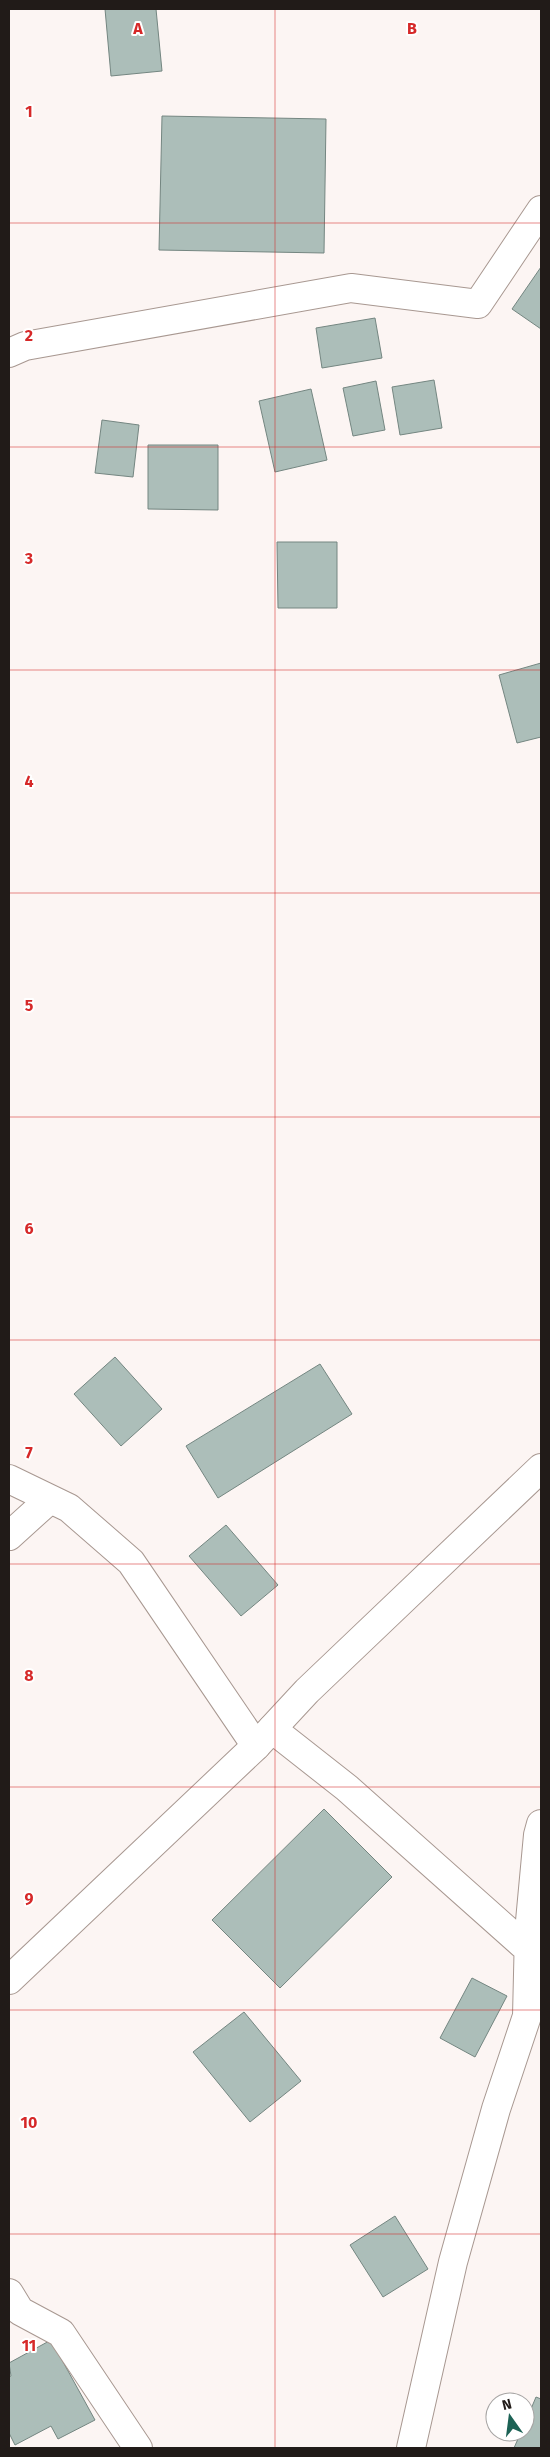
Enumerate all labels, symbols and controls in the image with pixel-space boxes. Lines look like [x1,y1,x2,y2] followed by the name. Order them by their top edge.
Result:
[132,19,143,38] text: A
[407,19,417,38] text: B
[25,102,33,121] text: 1
[25,326,33,345] text: 2
[24,549,33,568] text: 3
[24,772,34,791] text: 4
[25,996,34,1015] text: 5
[24,1219,34,1238] text: 6
[25,1443,33,1462] text: 7
[24,1666,34,1685] text: 8
[25,1889,34,1908] text: 9
[21,2113,37,2132] text: 10
[22,2336,36,2355] text: 11
[485,2392,535,2442] north arrow
[500,2395,514,2414] text: N

